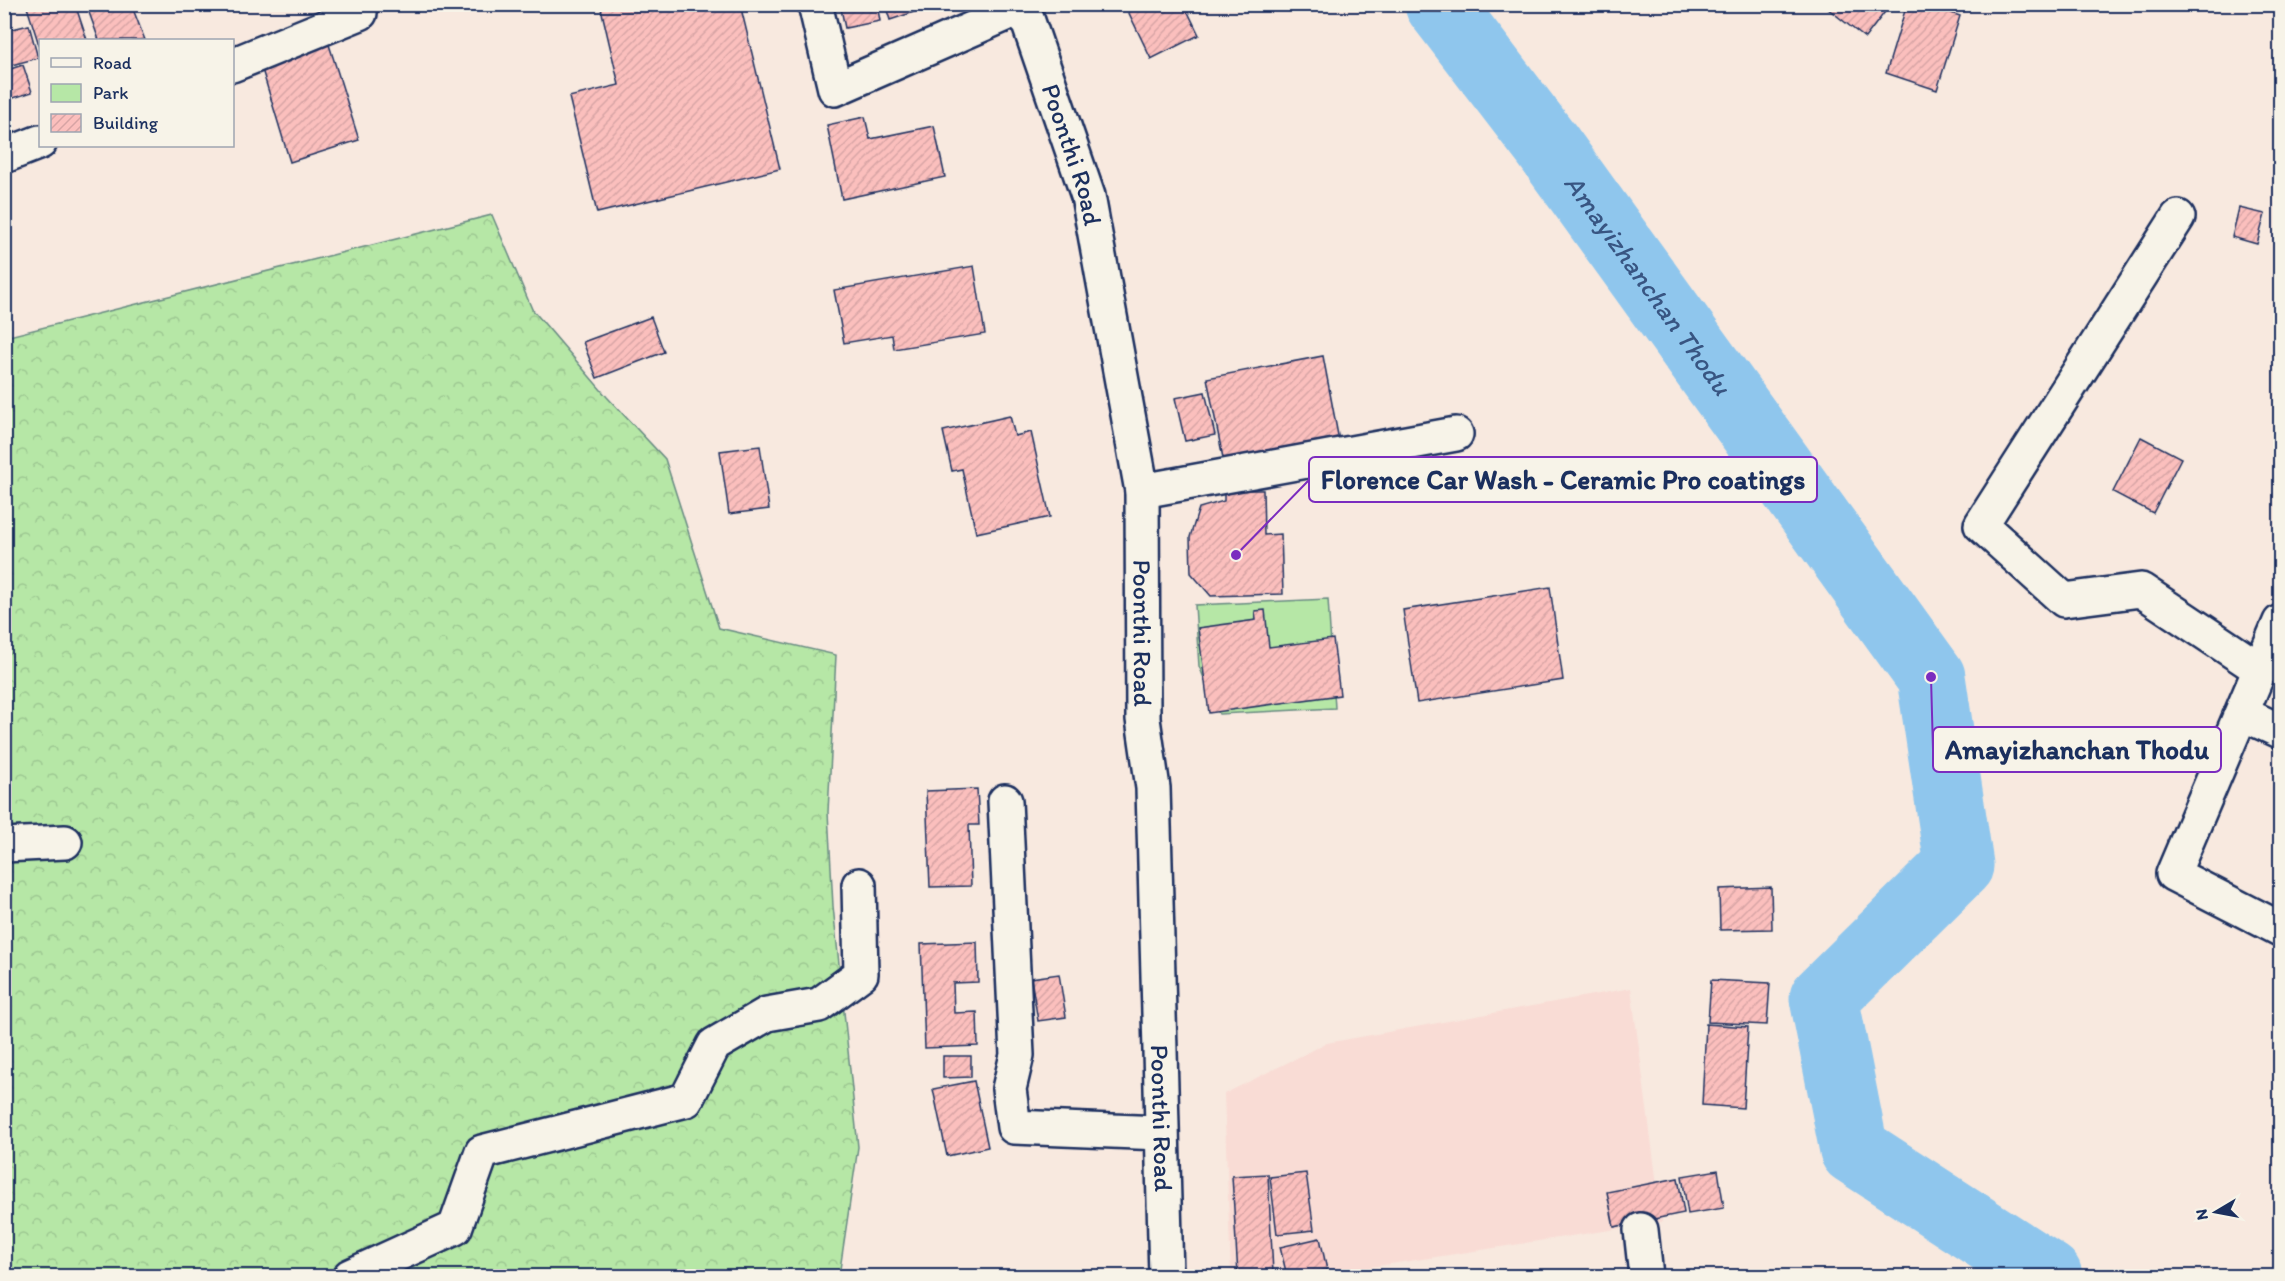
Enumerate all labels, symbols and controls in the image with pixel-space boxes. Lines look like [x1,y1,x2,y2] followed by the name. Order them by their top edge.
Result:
[39,39,234,147] legend
[93,52,132,74] text: Road
[1035,79,1109,229] street label: Poonthi Road
[93,82,128,104] text: Park
[93,112,159,134] text: Building
[1558,168,1740,402] water label: Amayizhanchan Thodu
[1309,457,1817,502] callout: Florence Car Wash - Ceramic Pro coatings
[1321,463,1805,496] text: Florence Car Wash - Ceramic Pro coatings
[1126,559,1159,707] street label: Poonthi Road
[1933,727,2221,772] callout: Amayizhanchan Thodu
[1944,733,2209,766] text: Amayizhanchan Thodu
[1144,1044,1180,1193] street label: Poonthi Road
[2186,1182,2246,1242] north arrow
[2191,1208,2212,1221] text: N

